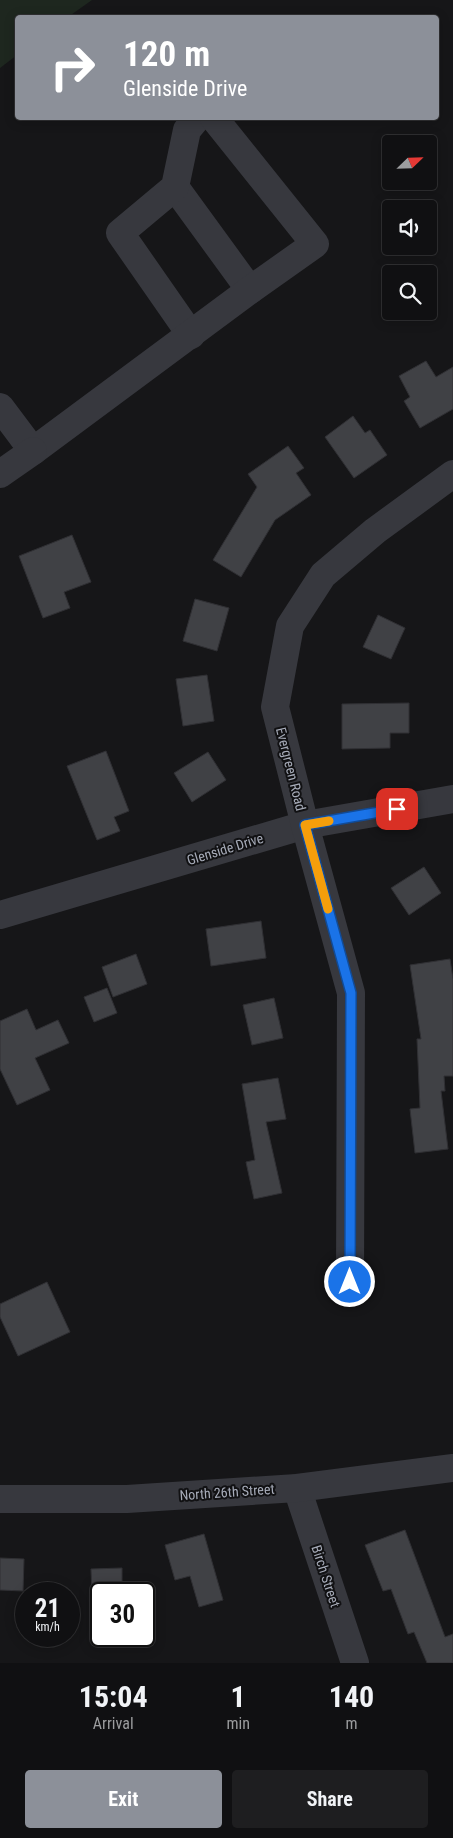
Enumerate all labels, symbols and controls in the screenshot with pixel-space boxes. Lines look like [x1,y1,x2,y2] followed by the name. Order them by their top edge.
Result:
[123,34,210,75] text: 120 m
[40,35,105,100] icon: right
[123,76,247,101] text: Glenside Drive
[382,135,438,190] north arrow
[382,135,437,320] map controls
[382,200,437,255] button: sound
[382,265,437,320] button: search
[273,726,309,812] street label: Evergreen Road
[376,788,418,830] pin
[383,795,411,823] icon: arrive
[185,830,266,868] street label: Glenside Drive
[323,1255,375,1307] position arrow
[179,1481,275,1503] street label: North 26th Street
[308,1543,344,1609] street label: Birch Street
[90,1582,155,1647] speed limit sign: 30
[35,1594,60,1623] text: 21
[35,1620,60,1634] text: km/h
[79,1679,148,1714] text: 15:04
[231,1679,246,1714] text: 1
[329,1679,374,1714] text: 140
[93,1714,134,1733] text: Arrival
[226,1714,250,1733] text: min
[345,1714,357,1733] text: m
[25,1770,222,1828] button: Exit
[232,1770,428,1828] button: Share

